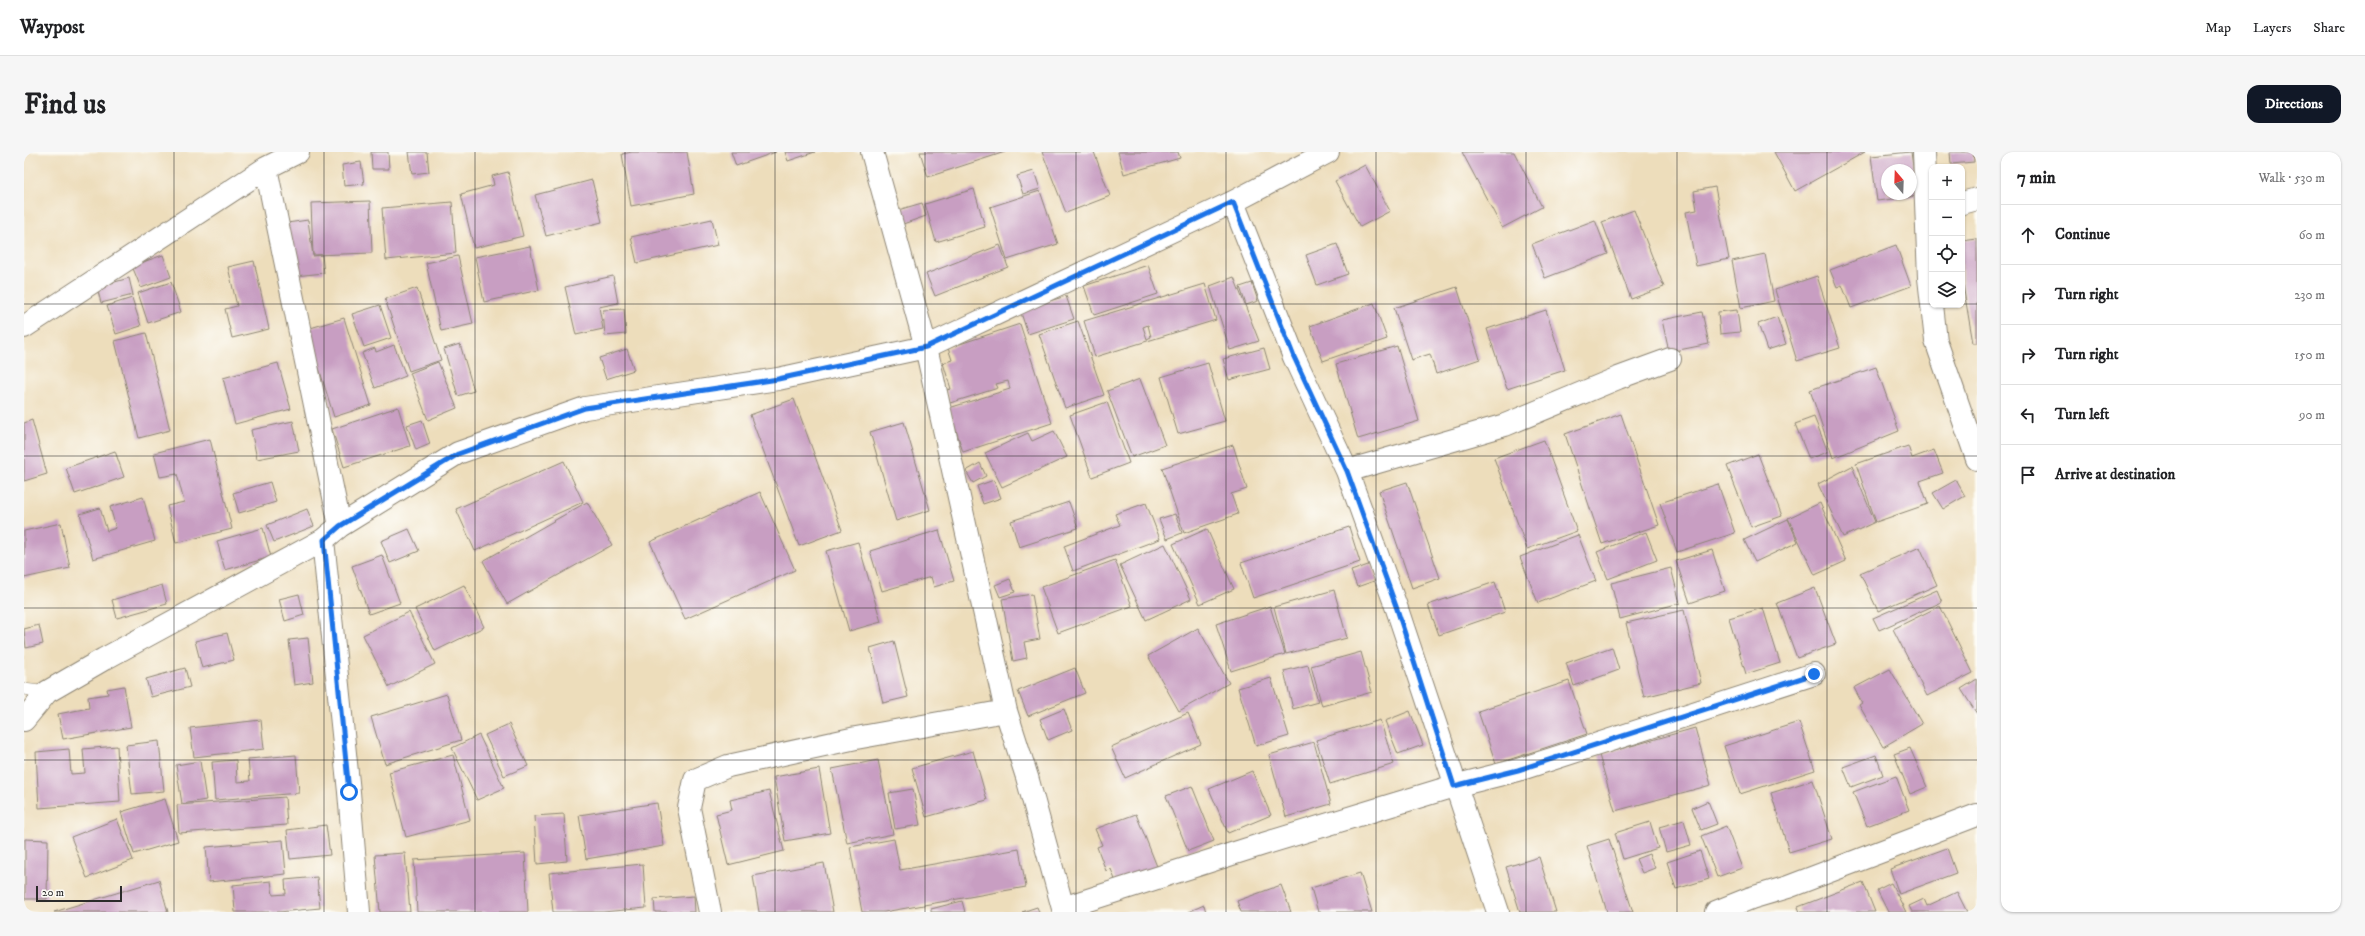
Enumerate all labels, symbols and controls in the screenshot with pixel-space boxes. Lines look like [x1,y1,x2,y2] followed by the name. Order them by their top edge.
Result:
[20,16,84,39] text: Waypost
[2205,19,2231,37] text: Map
[2253,19,2291,37] text: Layers
[2313,19,2345,37] text: Share
[2247,85,2341,123] button: Directions
[24,87,106,122] text: Find us
[1881,164,1917,200] north arrow
[1929,164,1965,308] map controls
[1929,164,1965,200] button: +
[2017,167,2056,189] text: 7 min
[2258,170,2325,186] text: Walk · 530 m
[1929,200,1965,236] button: −
[2017,224,2039,246] icon: ahead
[2055,225,2110,244] text: Continue
[2299,227,2325,243] text: 60 m
[1929,236,1965,272] button: locate
[1929,272,1965,308] button: layers
[2017,284,2039,306] icon: right
[2055,285,2118,304] text: Turn right
[2294,287,2325,303] text: 230 m
[2017,344,2039,366] icon: right
[2055,345,2118,364] text: Turn right
[2294,347,2325,363] text: 150 m
[2017,404,2039,426] icon: left
[2055,405,2109,424] text: Turn left
[2299,407,2325,423] text: 90 m
[2017,464,2039,486] icon: arrive
[2055,465,2175,484] text: Arrive at destination
[1805,665,1823,683] route end
[340,783,358,801] route start
[36,884,122,903] scale bar
[42,886,64,900] text: 20 m

